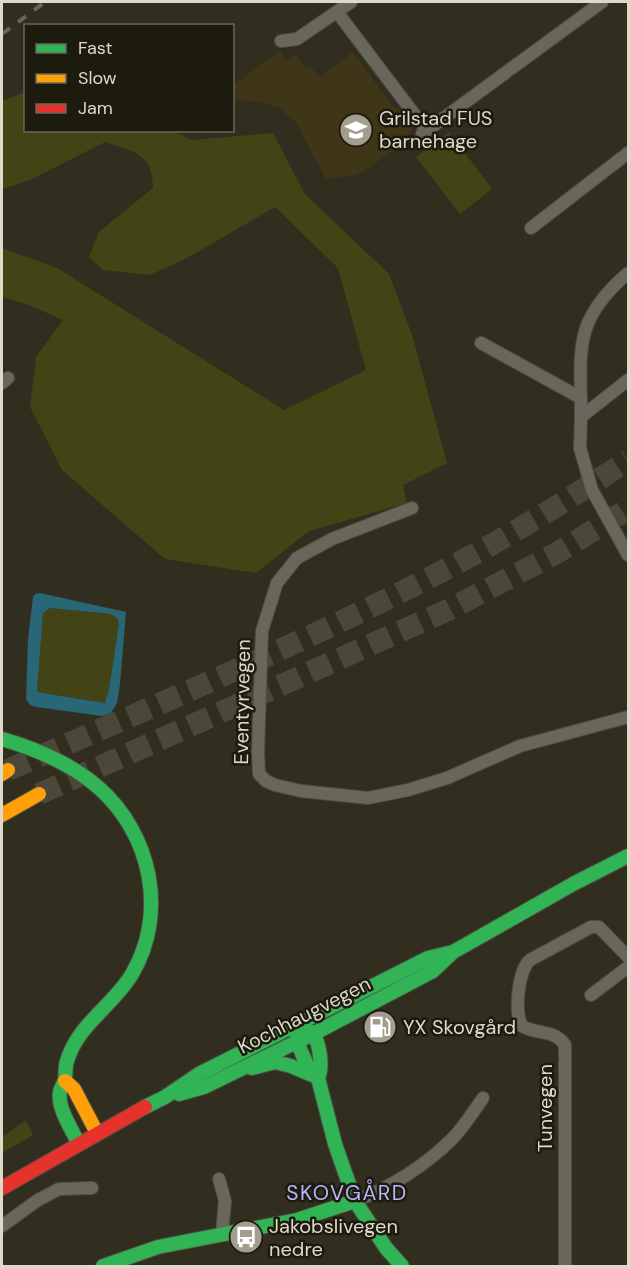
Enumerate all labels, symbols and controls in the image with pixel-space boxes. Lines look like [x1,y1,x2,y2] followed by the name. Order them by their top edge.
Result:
[24,24,234,132] legend
[78,36,113,60] text: Fast
[78,66,117,90] text: Slow
[78,96,113,120] text: Jam
[379,105,492,154] place label: Grilstad FUS barnehage
[338,112,374,148] school or university icon: Grilstad FUS barnehage
[228,639,256,765] street label: Eventyrvegen
[233,970,375,1060] street label: Kochhaugvegen
[362,1009,398,1045] fuel station icon: YX Skovgård
[403,1014,516,1040] place label: YX Skovgård
[532,1064,558,1152] street label: Tunvegen
[286,1179,408,1207] district label: SKOVGÅRD
[269,1213,398,1262] place label: Jakobslivegen nedre
[228,1219,264,1255] bus stop icon: Jakobslivegen nedre

